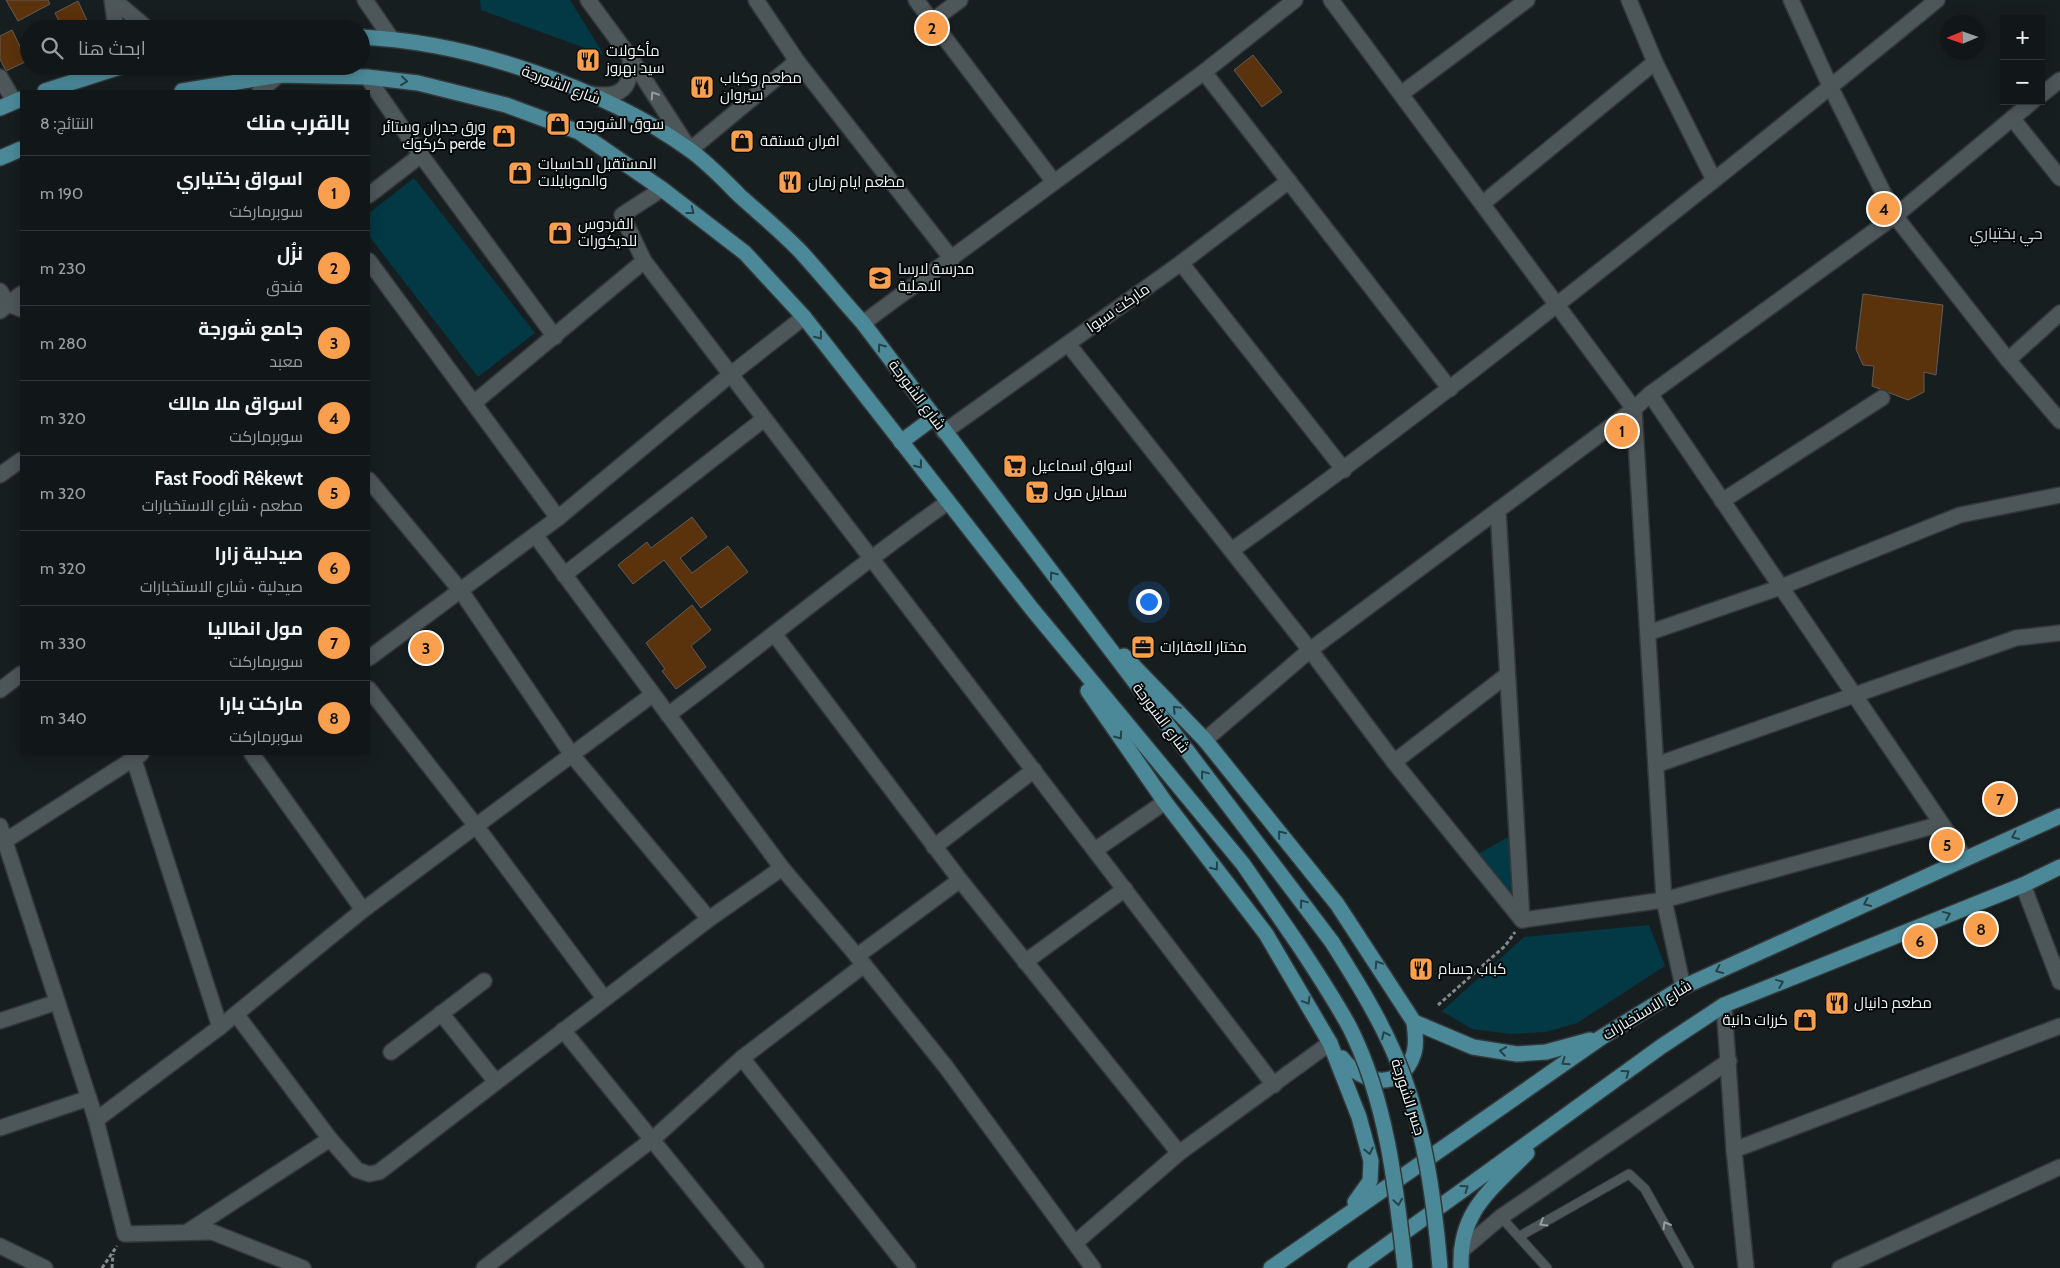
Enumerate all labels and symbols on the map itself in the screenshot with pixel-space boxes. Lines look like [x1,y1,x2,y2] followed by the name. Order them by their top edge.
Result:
[916,9,948,47] pin: 2
[1940,15,1985,60] north arrow
[605,41,665,78] place label: مأكولات سيد بهروز
[575,47,601,73] restaurant icon: مأكولات سيد بهروز
[518,62,603,110] street label: شارع الشورجة
[720,69,802,105] place label: مطعم وكباب سيروان
[689,74,715,100] restaurant icon: مطعم وكباب سيروان
[400,75,408,86] one-way arrow
[651,91,661,100] one-way arrow
[545,111,571,137] shop icon: سوق الشورجه
[576,115,664,134] place label: سوق الشورجه
[381,118,486,153] place label: ورق جدران وستائر كركوك perde
[491,123,517,149] shop icon: ورق جدران وستائر كركوك perde
[729,128,755,154] shop icon: افران فستقة
[760,132,840,151] place label: افران فستقة
[538,155,657,190] place label: المستقبل للحاسبات والموبايلات
[507,160,533,186] shop icon: المستقبل للحاسبات والموبايلات
[777,169,803,195] restaurant icon: مطعم ايام زمان
[808,173,905,192] place label: مطعم ايام زمان
[1868,190,1900,228] pin: 4
[685,206,694,214] one-way arrow
[578,215,637,250] place label: الفردوس للديكورات
[547,220,573,246] shop icon: الفردوس للديكورات
[1969,224,2043,247] district label: حي بختياري
[898,260,975,295] place label: مدرسة لارسا الاهلية
[867,265,893,291] school or university icon: مدرسة لارسا الاهلية
[1083,280,1153,336] street label: مارکت سیوا
[814,330,822,339] one-way arrow
[878,343,887,353] one-way arrow
[883,356,949,435] street label: شارع الشورجة
[1606,412,1638,450] pin: 1
[1002,453,1028,479] supermarket icon: اسواق اسماعيل
[1032,457,1132,476] place label: اسواق اسماعيل
[913,459,922,468] one-way arrow
[1024,479,1050,505] supermarket icon: سمايل مول
[1054,483,1127,502] place label: سمايل مول
[1050,572,1058,581] one-way arrow
[1136,589,1162,615] your location
[410,629,442,667] pin: 3
[1130,634,1156,660] office icon: مختار للعقارات
[1160,638,1247,656] place label: مختار للعقارات
[1127,679,1193,758] street label: شارع الشورجة
[1173,706,1182,715] one-way arrow
[1113,730,1122,740] one-way arrow
[1201,770,1210,780] one-way arrow
[1984,780,2016,818] pin: 7
[1931,826,1963,864] pin: 5
[2011,829,2020,840] one-way arrow
[1278,831,1286,840] one-way arrow
[1209,861,1218,871] one-way arrow
[1863,896,1872,907] one-way arrow
[1300,900,1308,909] one-way arrow
[1965,910,1997,948] pin: 8
[1942,911,1951,922] one-way arrow
[1904,922,1936,960] pin: 6
[1408,956,1434,982] restaurant icon: كباب حسام
[1374,960,1384,969] one-way arrow
[1438,960,1506,979] place label: كباب حسام
[1715,964,1724,974] one-way arrow
[1599,976,1696,1045] street label: شارع الاستخبارات
[1775,978,1784,989] one-way arrow
[1824,990,1850,1016] restaurant icon: مطعم دانيال
[1854,994,1932,1013] place label: مطعم دانيال
[1300,996,1310,1005] one-way arrow
[1792,1007,1818,1033] shop icon: كرزات دانية
[1723,1011,1788,1029] place label: كرزات دانية
[1381,1031,1391,1040] one-way arrow
[1498,1047,1507,1057] one-way arrow
[1387,1056,1429,1138] street label: جسر الشورجة
[1561,1056,1571,1065] one-way arrow
[1620,1069,1629,1079] one-way arrow
[1363,1146,1374,1155] one-way arrow
[1460,1185,1469,1194] one-way arrow
[1392,1197,1402,1206] one-way arrow
[1539,1216,1548,1226] one-way arrow
[1663,1221,1673,1230] one-way arrow

